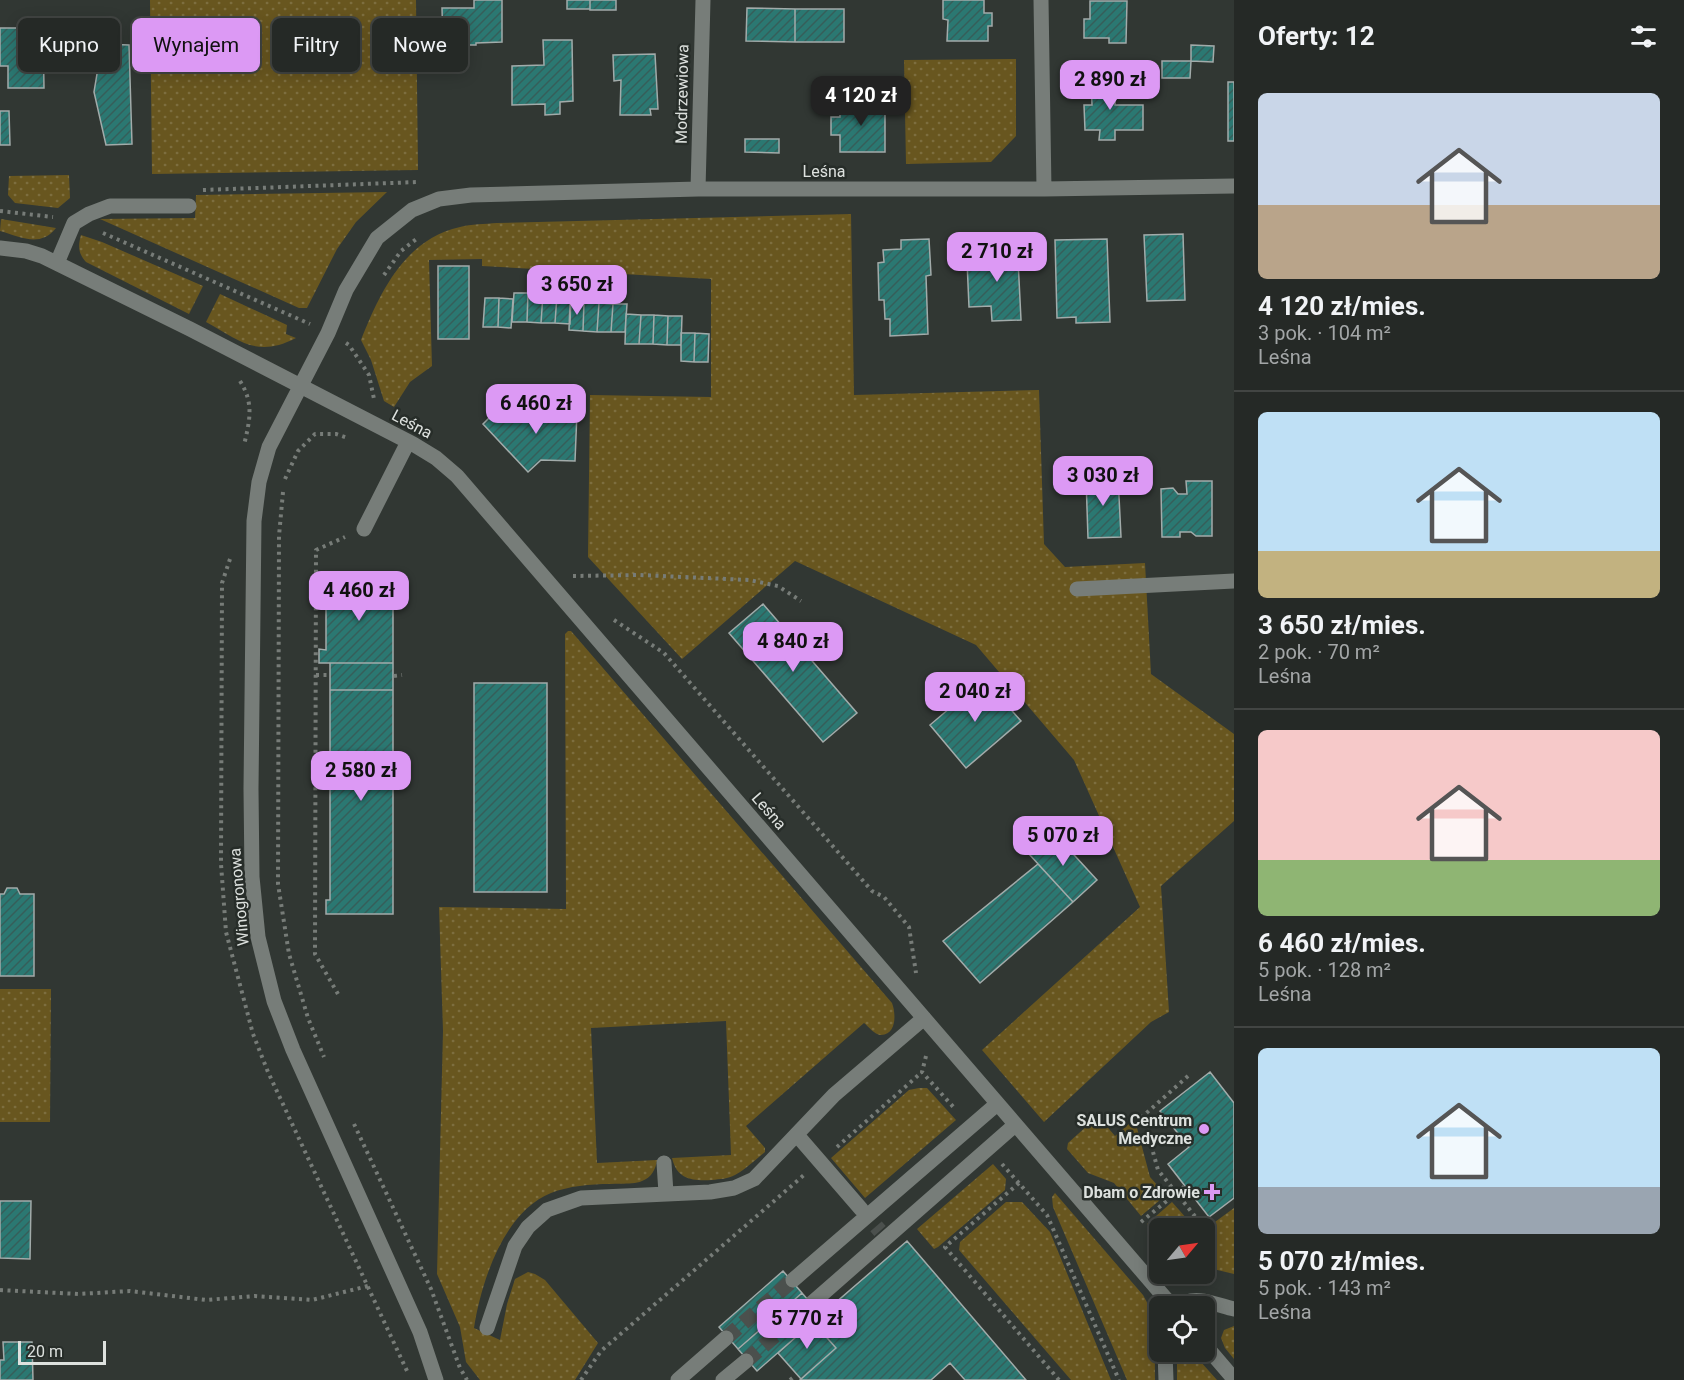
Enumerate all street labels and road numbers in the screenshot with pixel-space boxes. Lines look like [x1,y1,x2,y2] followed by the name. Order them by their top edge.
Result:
[672,44,692,144] street label: Modrzewiowa
[803,162,845,181] street label: Leśna
[389,406,435,442] street label: Leśna
[748,789,790,833] street label: Leśna
[225,847,253,947] street label: Winogronowa

